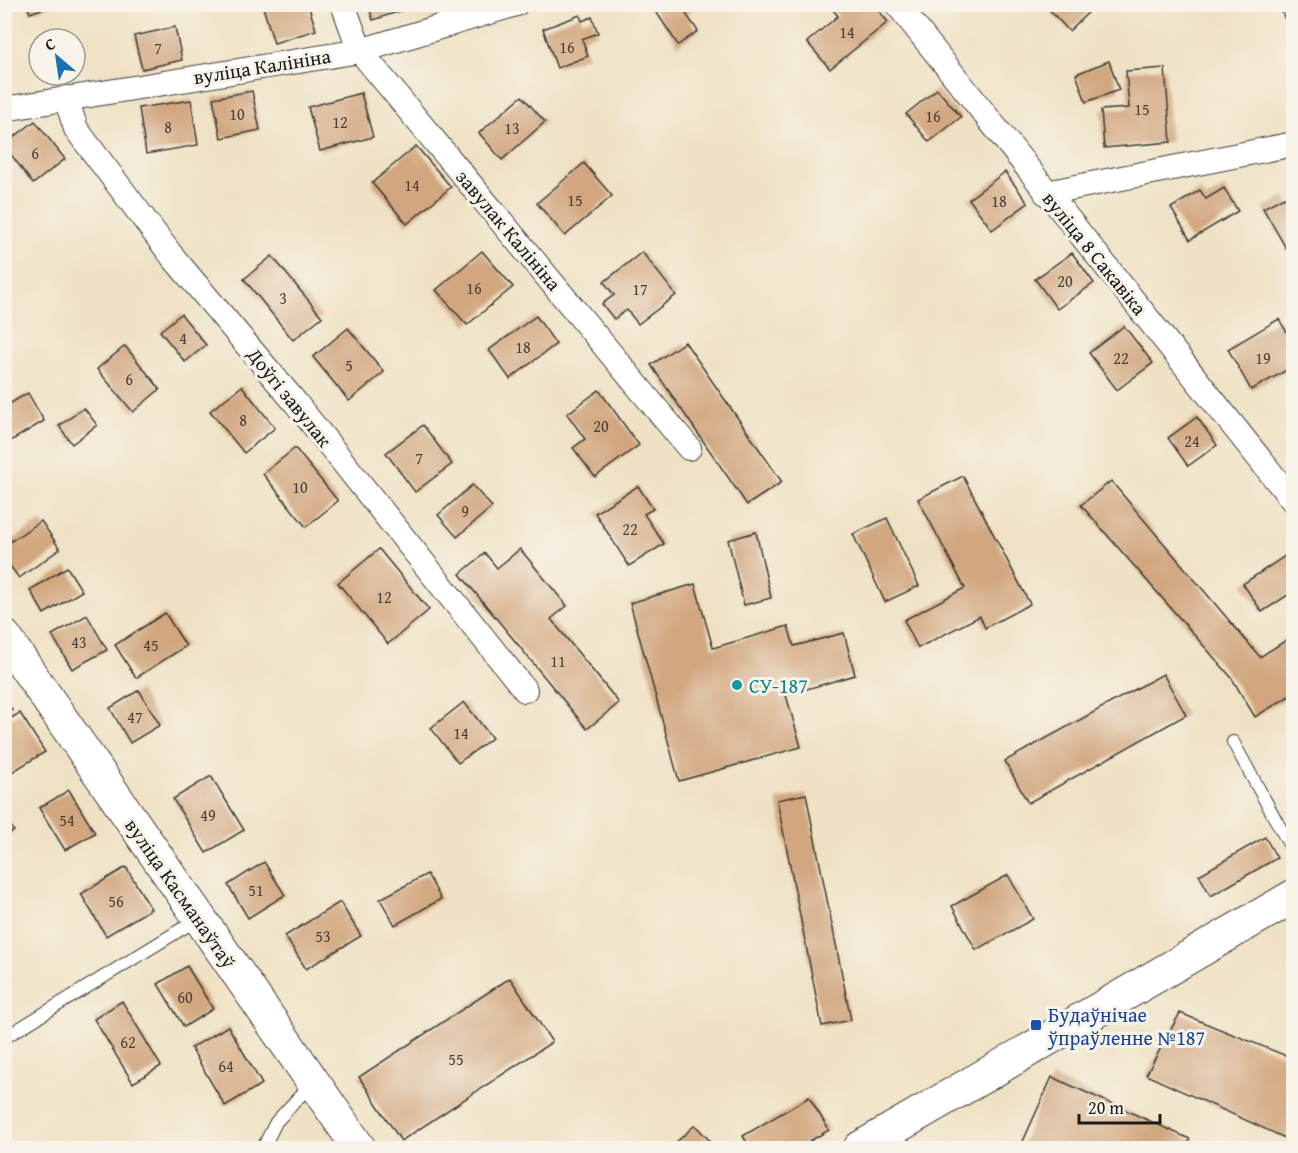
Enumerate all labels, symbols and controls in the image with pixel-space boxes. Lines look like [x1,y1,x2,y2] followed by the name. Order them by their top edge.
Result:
[839,20,855,44] house number: 14
[27,27,87,87] north arrow
[40,31,60,57] text: С
[559,35,575,59] house number: 16
[154,36,162,60] house number: 7
[191,41,333,91] street label: вуліца Калініна
[1134,97,1150,121] house number: 15
[229,102,245,126] house number: 10
[925,104,941,128] house number: 16
[332,110,348,134] house number: 12
[164,115,172,139] house number: 8
[504,116,520,140] house number: 13
[31,141,39,165] house number: 6
[450,163,569,297] street label: завулак Калініна
[404,173,420,197] house number: 14
[1036,185,1154,321] street label: вуліца 8 Сакавіка
[567,188,583,212] house number: 15
[991,189,1007,213] house number: 18
[1057,269,1073,293] house number: 20
[466,276,482,300] house number: 16
[632,277,648,301] house number: 17
[279,286,287,310] house number: 3
[179,326,187,350] house number: 4
[515,335,531,359] house number: 18
[240,340,340,453] street label: Доўгі завулак
[1113,346,1129,370] house number: 22
[1255,346,1271,370] house number: 19
[345,353,353,377] house number: 5
[125,367,133,391] house number: 6
[239,408,247,432] house number: 8
[593,414,609,438] house number: 20
[1184,429,1200,453] house number: 24
[415,446,423,470] house number: 7
[292,475,308,499] house number: 10
[461,499,469,523] house number: 9
[622,517,638,541] house number: 22
[376,585,392,609] house number: 12
[71,630,87,654] house number: 43
[143,633,159,657] house number: 45
[550,649,566,673] house number: 11
[749,671,808,700] place label: СУ-187
[730,678,744,692] marker: СУ-187
[127,705,143,729] house number: 47
[453,721,469,745] house number: 14
[200,803,216,827] house number: 49
[59,808,75,832] house number: 54
[118,812,244,974] street label: вуліца Касманаўтаў
[248,878,264,902] house number: 51
[108,889,124,913] house number: 56
[315,924,331,948] house number: 53
[177,985,193,1009] house number: 60
[1047,1000,1205,1052] place label: Будаўнічае ўпраўленне №187
[1029,1018,1043,1032] marker: Будаўнічае ўпраўленне №187
[120,1030,136,1054] house number: 62
[448,1047,464,1071] house number: 55
[218,1054,234,1078] house number: 64
[1079,1087,1160,1125] scale bar
[1088,1094,1124,1121] text: 20 m

